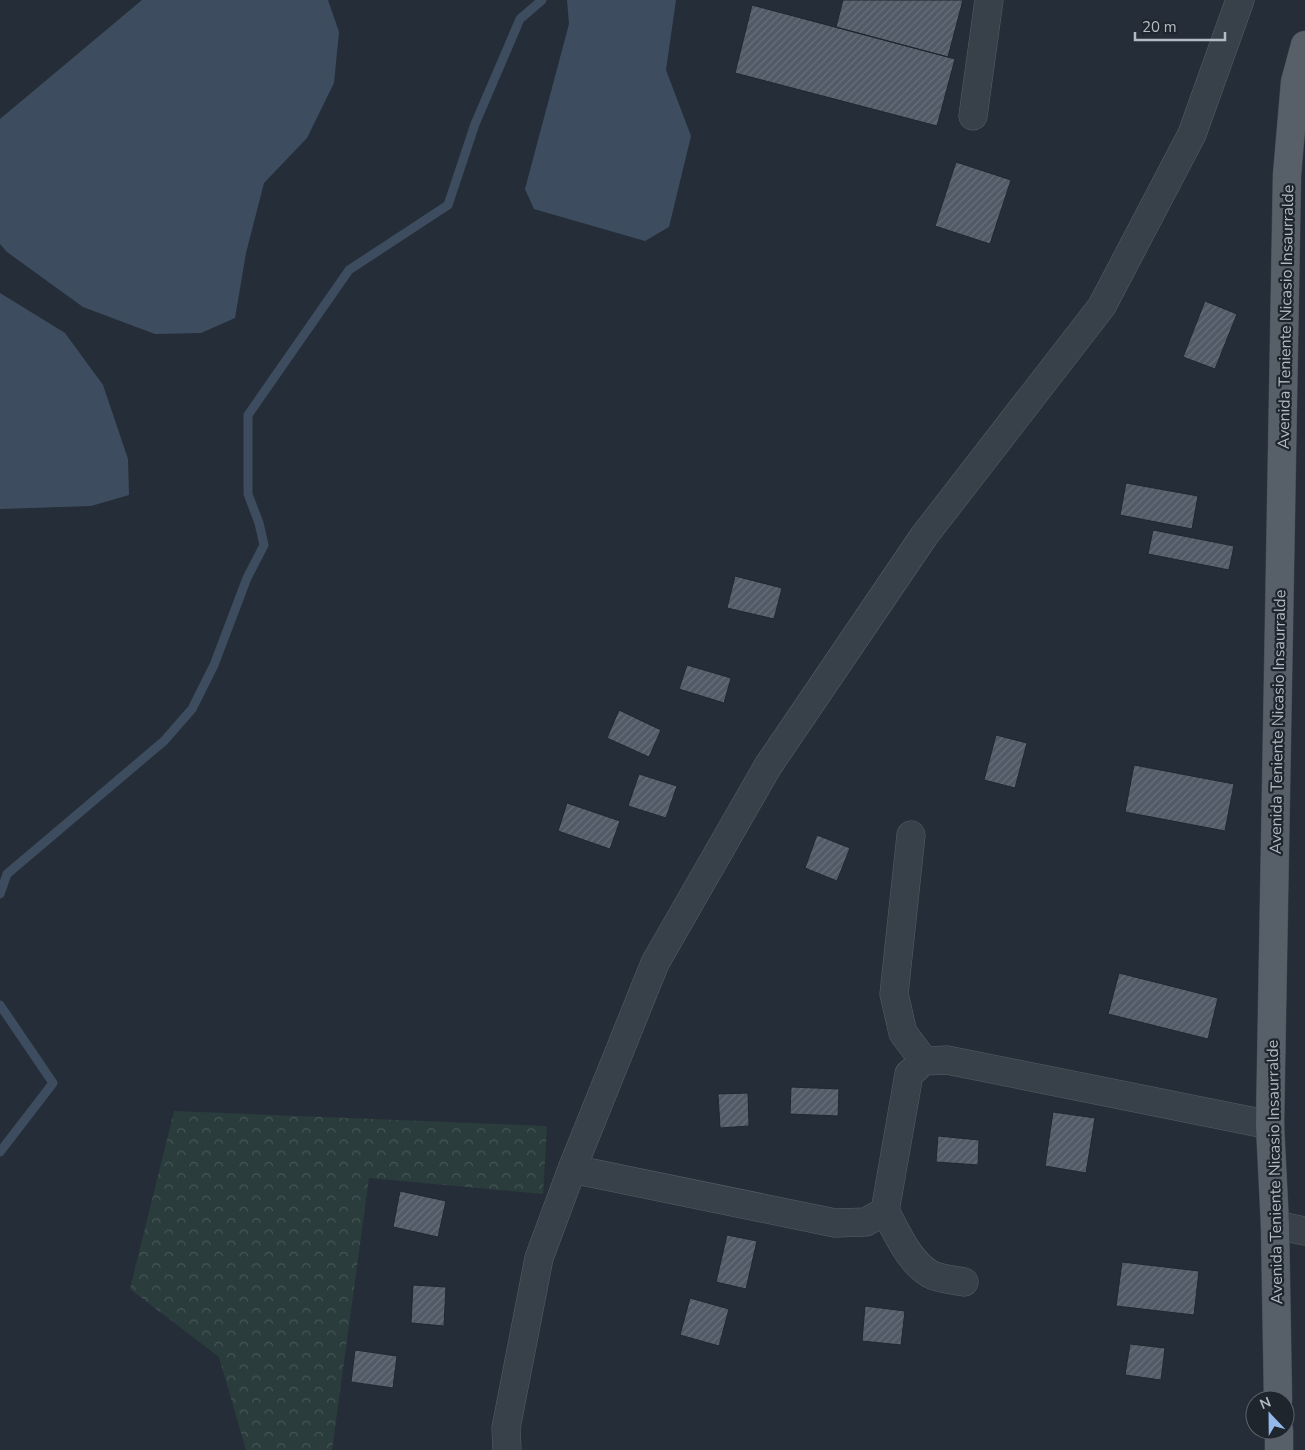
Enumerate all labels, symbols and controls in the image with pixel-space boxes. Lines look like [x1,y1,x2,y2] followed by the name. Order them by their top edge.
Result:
[1135,10,1225,42] scale bar
[1142,17,1177,37] text: 20 m
[1273,185,1299,449] street label: Avenida Teniente Nicasio Insaurralde
[1265,590,1291,854] street label: Avenida Teniente Nicasio Insaurralde
[1262,1040,1288,1304] street label: Avenida Teniente Nicasio Insaurralde
[1245,1390,1295,1440] north arrow
[1257,1393,1274,1414] text: N

